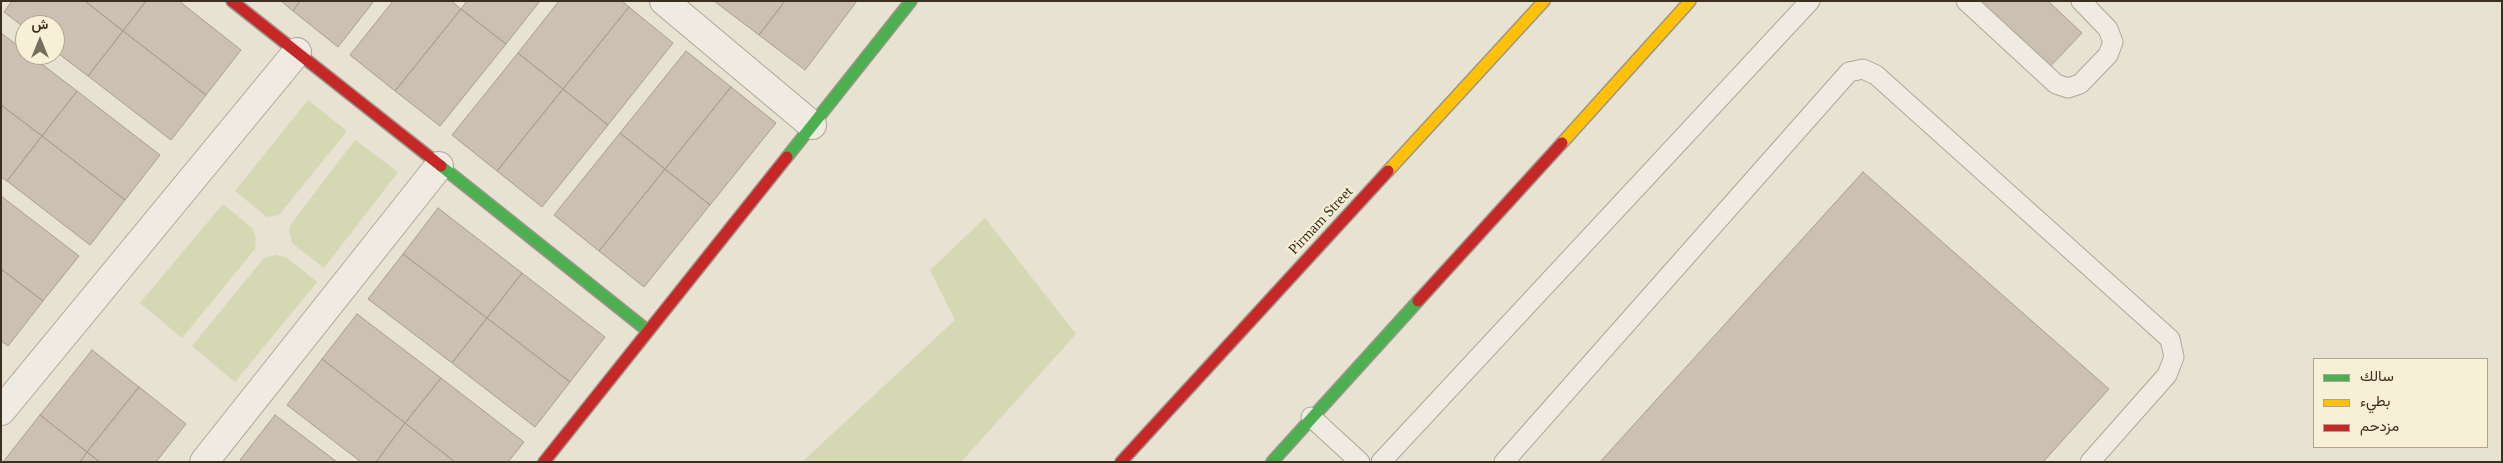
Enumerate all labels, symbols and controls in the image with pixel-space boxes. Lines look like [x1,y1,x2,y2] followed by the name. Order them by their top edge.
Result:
[15,15,65,65] north arrow
[32,15,48,37] text: ش
[1282,180,1360,262] street label: Pirmam Street
[2313,358,2488,448] legend
[2360,366,2394,389] text: سالك
[2360,391,2390,414] text: بطيء
[2360,416,2399,439] text: مزدحم

